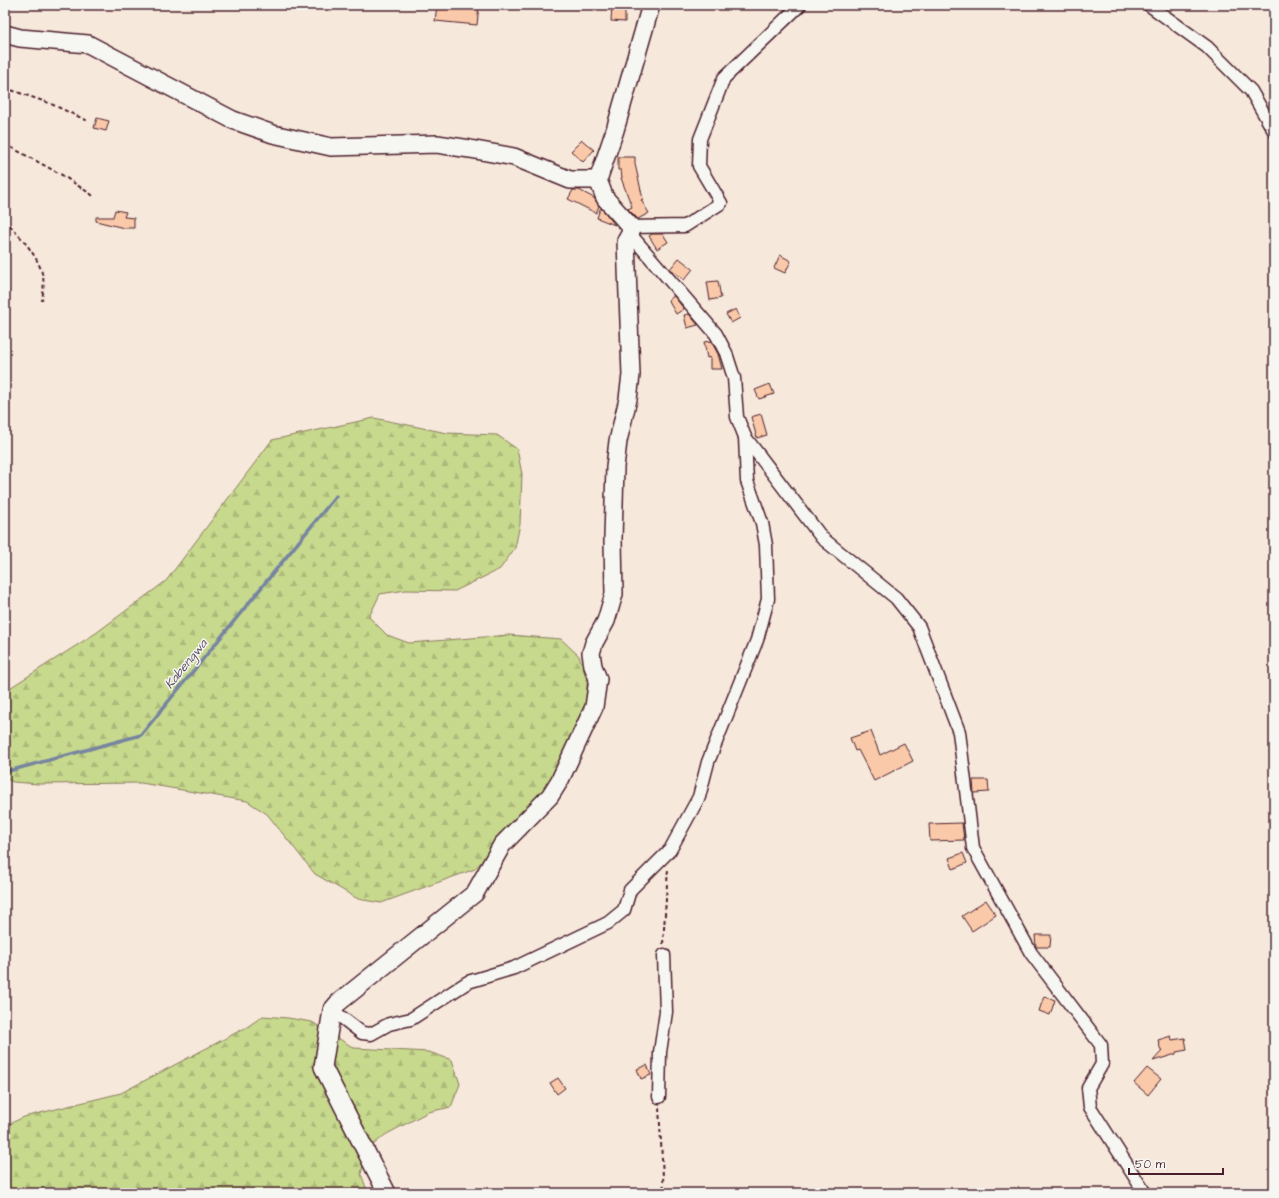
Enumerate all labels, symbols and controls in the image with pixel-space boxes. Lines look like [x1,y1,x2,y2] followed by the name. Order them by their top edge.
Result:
[160,634,213,693] water label: Kabengwa
[1129,1150,1223,1176] scale bar
[1135,1156,1166,1173] text: 50 m

